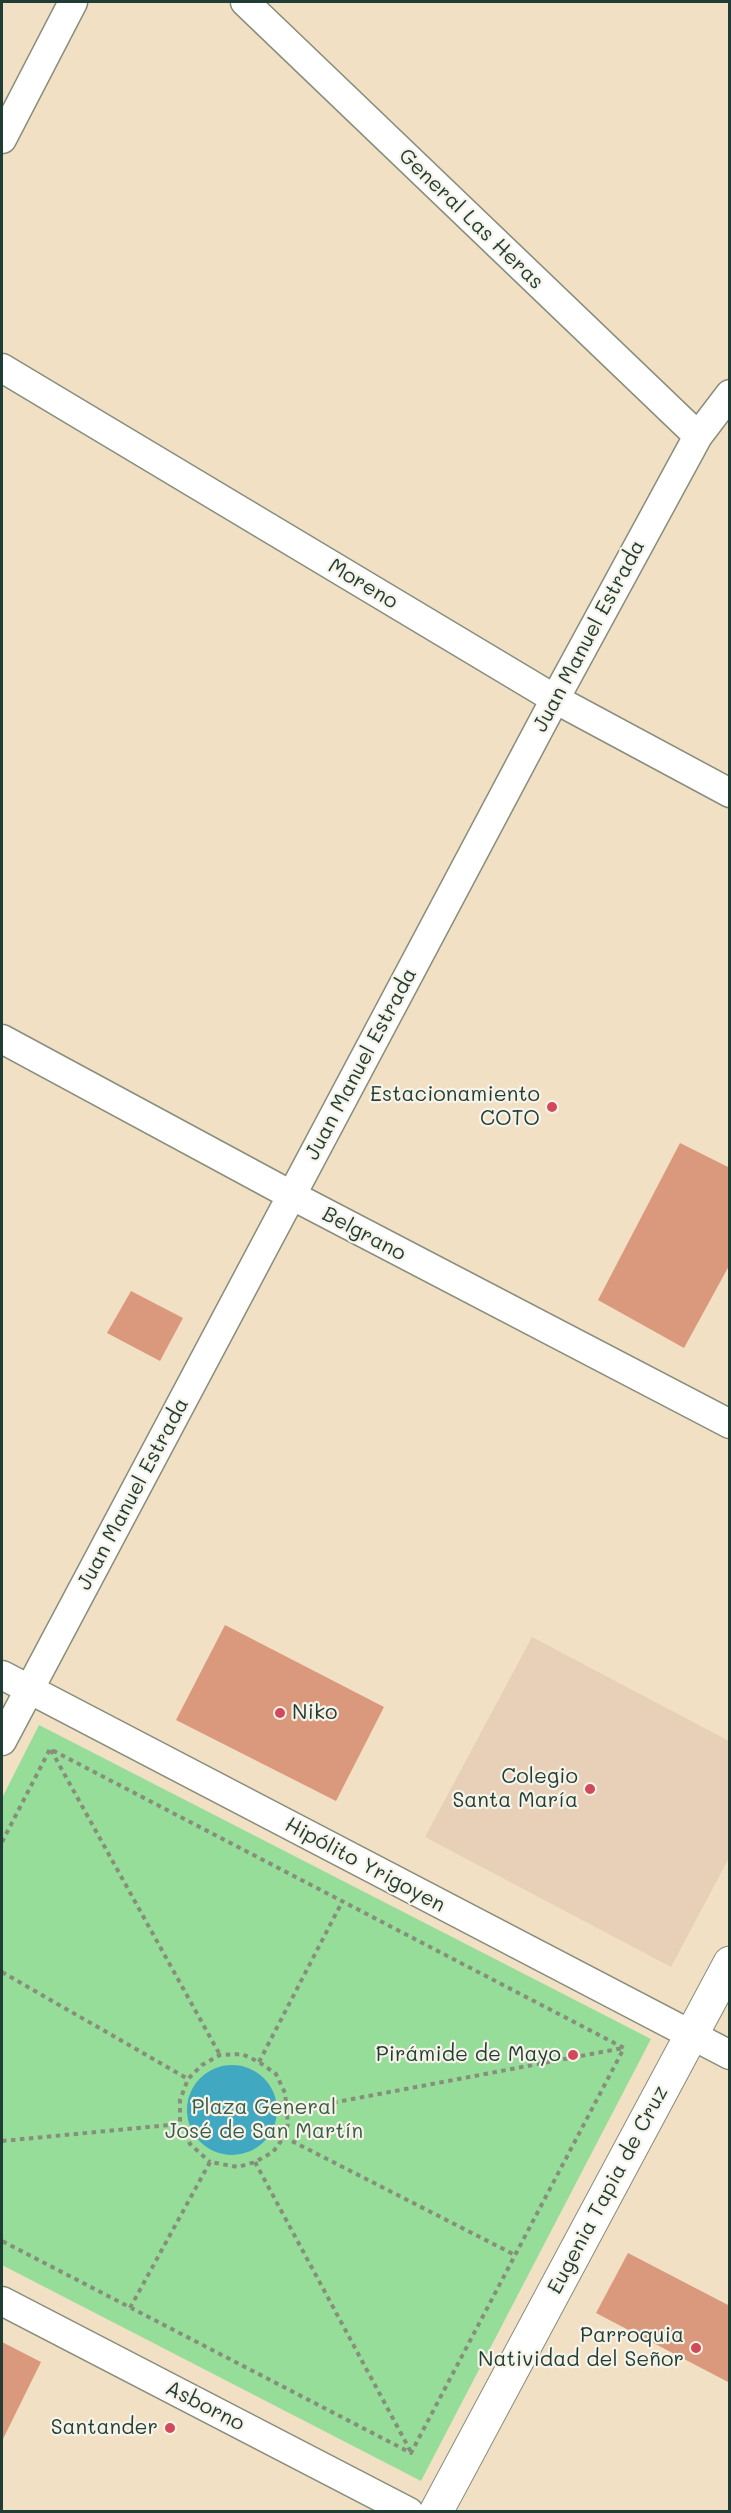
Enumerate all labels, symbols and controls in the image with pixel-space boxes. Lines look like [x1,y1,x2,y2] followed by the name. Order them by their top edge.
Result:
[393,143,549,295] street label: General Las Heras
[528,536,650,736] street label: Juan Manuel Estrada
[324,553,402,615] street label: Moreno
[300,964,422,1164] street label: Juan Manuel Estrada
[370,1082,540,1132] place label: Estacionamiento COTO
[545,1100,559,1114] marker: Estacionamiento COTO
[318,1201,410,1267] street label: Belgrano
[72,1394,194,1594] street label: Juan Manuel Estrada
[292,1700,338,1726] place label: Niko
[273,1706,287,1720] marker: Niko
[452,1764,578,1814] place label: Colegio Santa María
[583,1782,597,1796] marker: Colegio Santa María
[281,1812,449,1918] street label: Hipólito Yrigoyen
[376,2042,561,2068] place label: Pirámide de Mayo
[566,2048,580,2062] marker: Pirámide de Mayo
[542,2082,674,2298] street label: Eugenia Tapia de Cruz
[165,2095,363,2145] park label: Plaza General José de San Martín
[478,2323,684,2373] place label: Parroquia Natividad del Señor
[689,2341,703,2355] marker: Parroquia Natividad del Señor
[161,2375,249,2437] street label: Asborno
[51,2415,158,2441] place label: Santander
[163,2421,177,2435] marker: Santander

